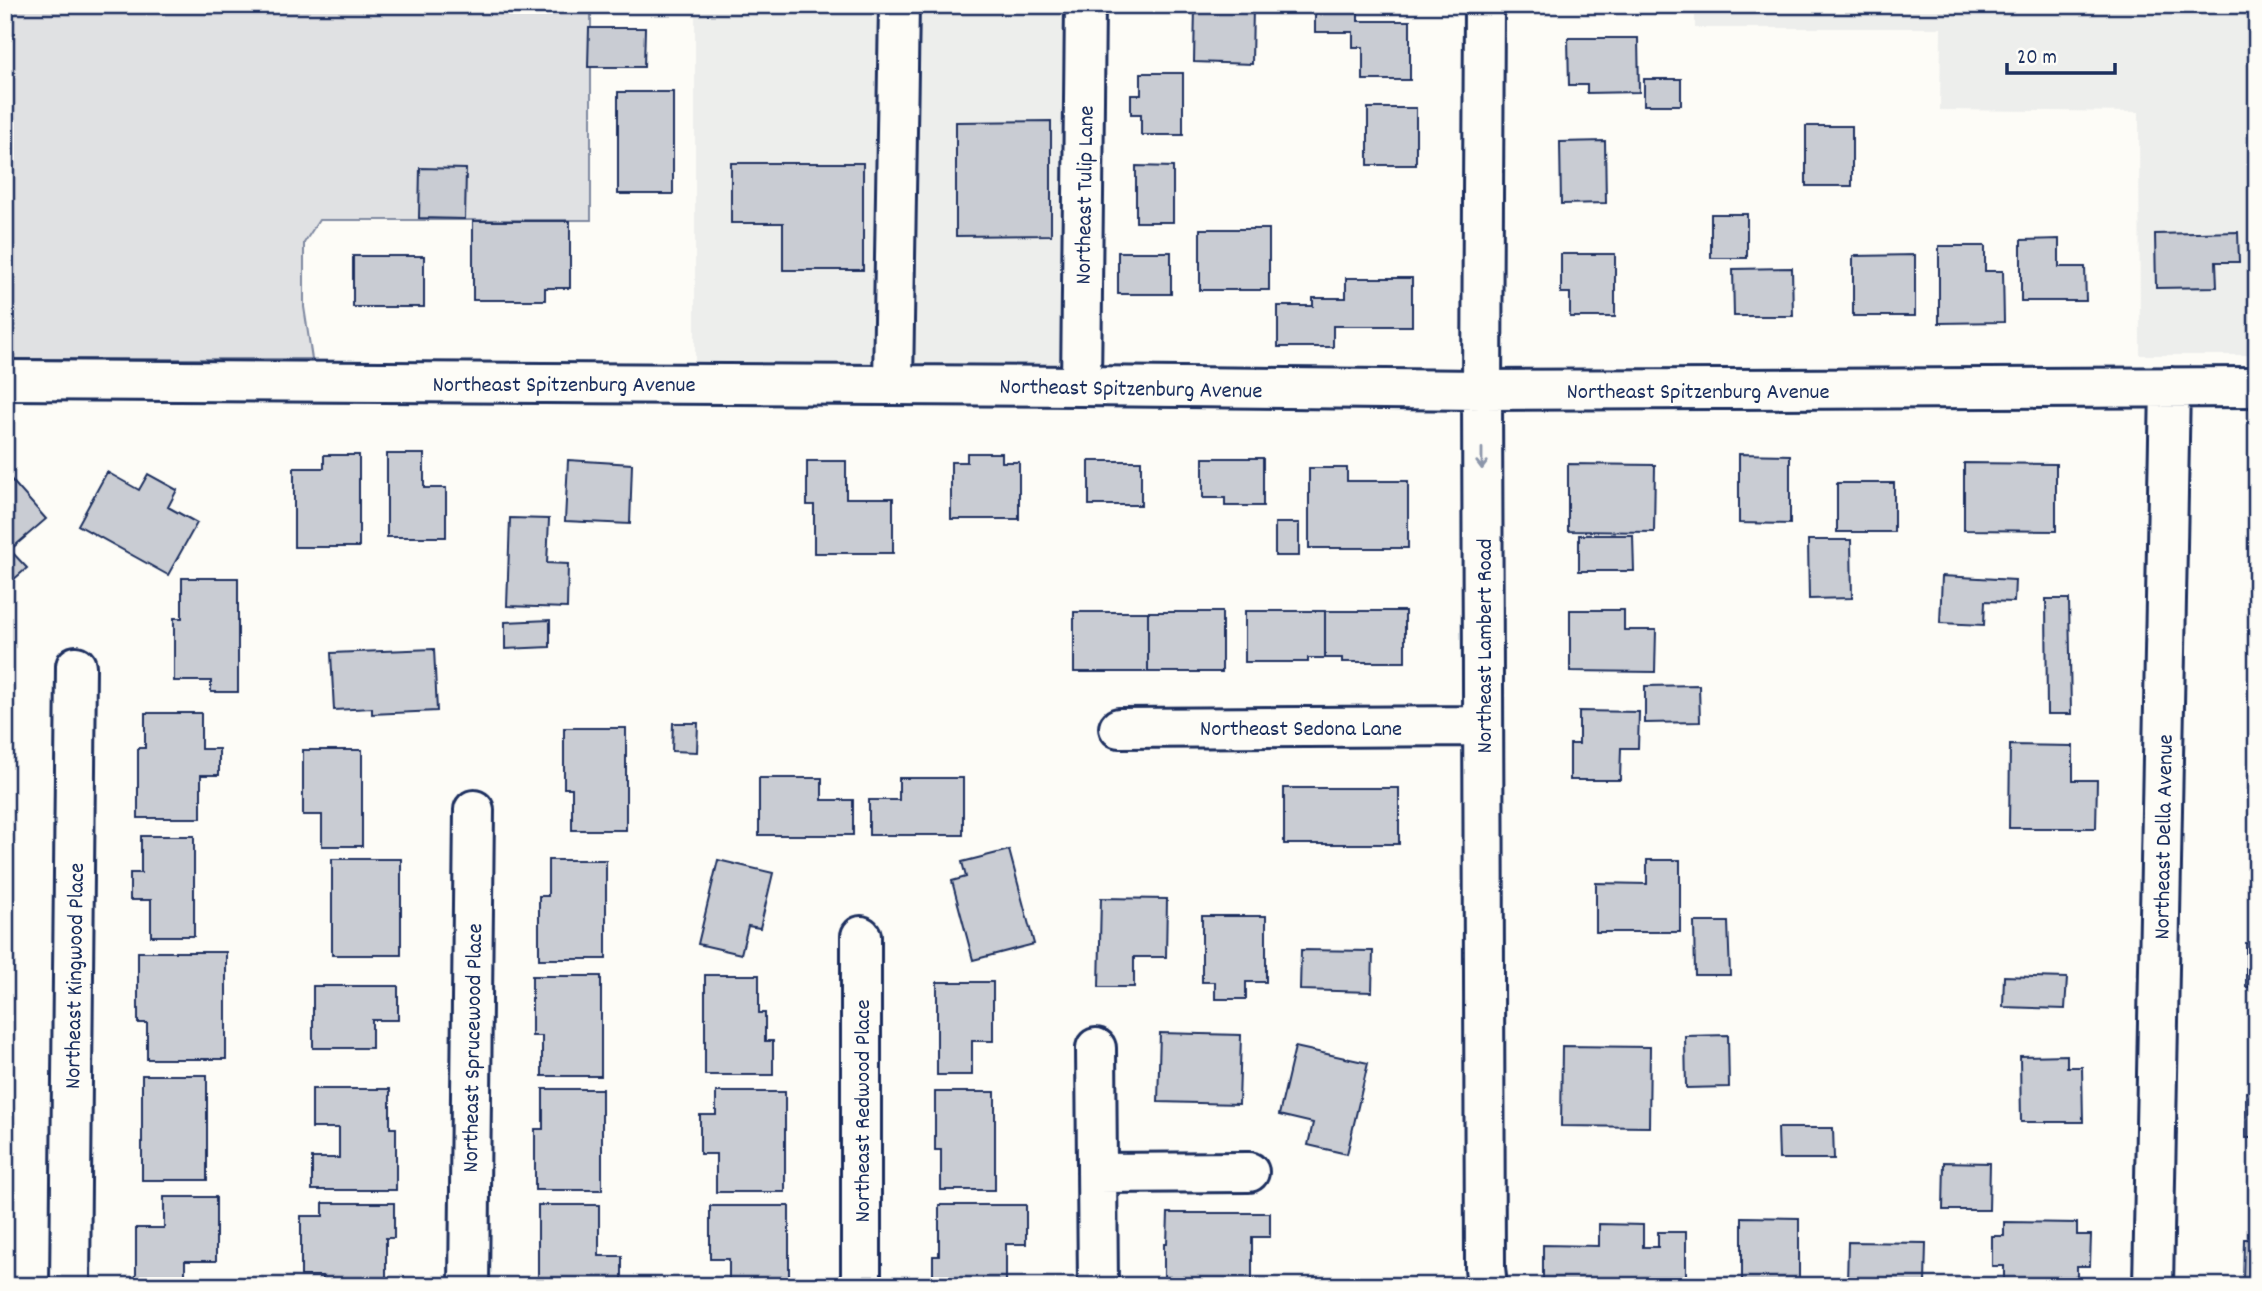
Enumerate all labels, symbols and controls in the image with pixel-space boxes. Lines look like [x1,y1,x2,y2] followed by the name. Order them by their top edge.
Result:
[2007,32,2115,76] scale bar
[2017,44,2057,74] text: 20 m
[1068,105,1105,285] street label: Northeast Tulip Lane
[432,370,696,403] street label: Northeast Spitzenburg Avenue
[999,372,1263,409] street label: Northeast Spitzenburg Avenue
[1566,377,1830,410] street label: Northeast Spitzenburg Avenue
[1475,447,1489,470] one-way arrow
[1470,539,1503,753] street label: Northeast Lambert Road
[1200,714,1402,747] street label: Northeast Sedona Lane
[2147,734,2184,940] street label: Northeast Della Avenue
[58,863,95,1090] street label: Northeast Kingwood Place
[456,923,493,1173] street label: Northeast Sprucewood Place
[848,999,881,1223] street label: Northeast Redwood Place

